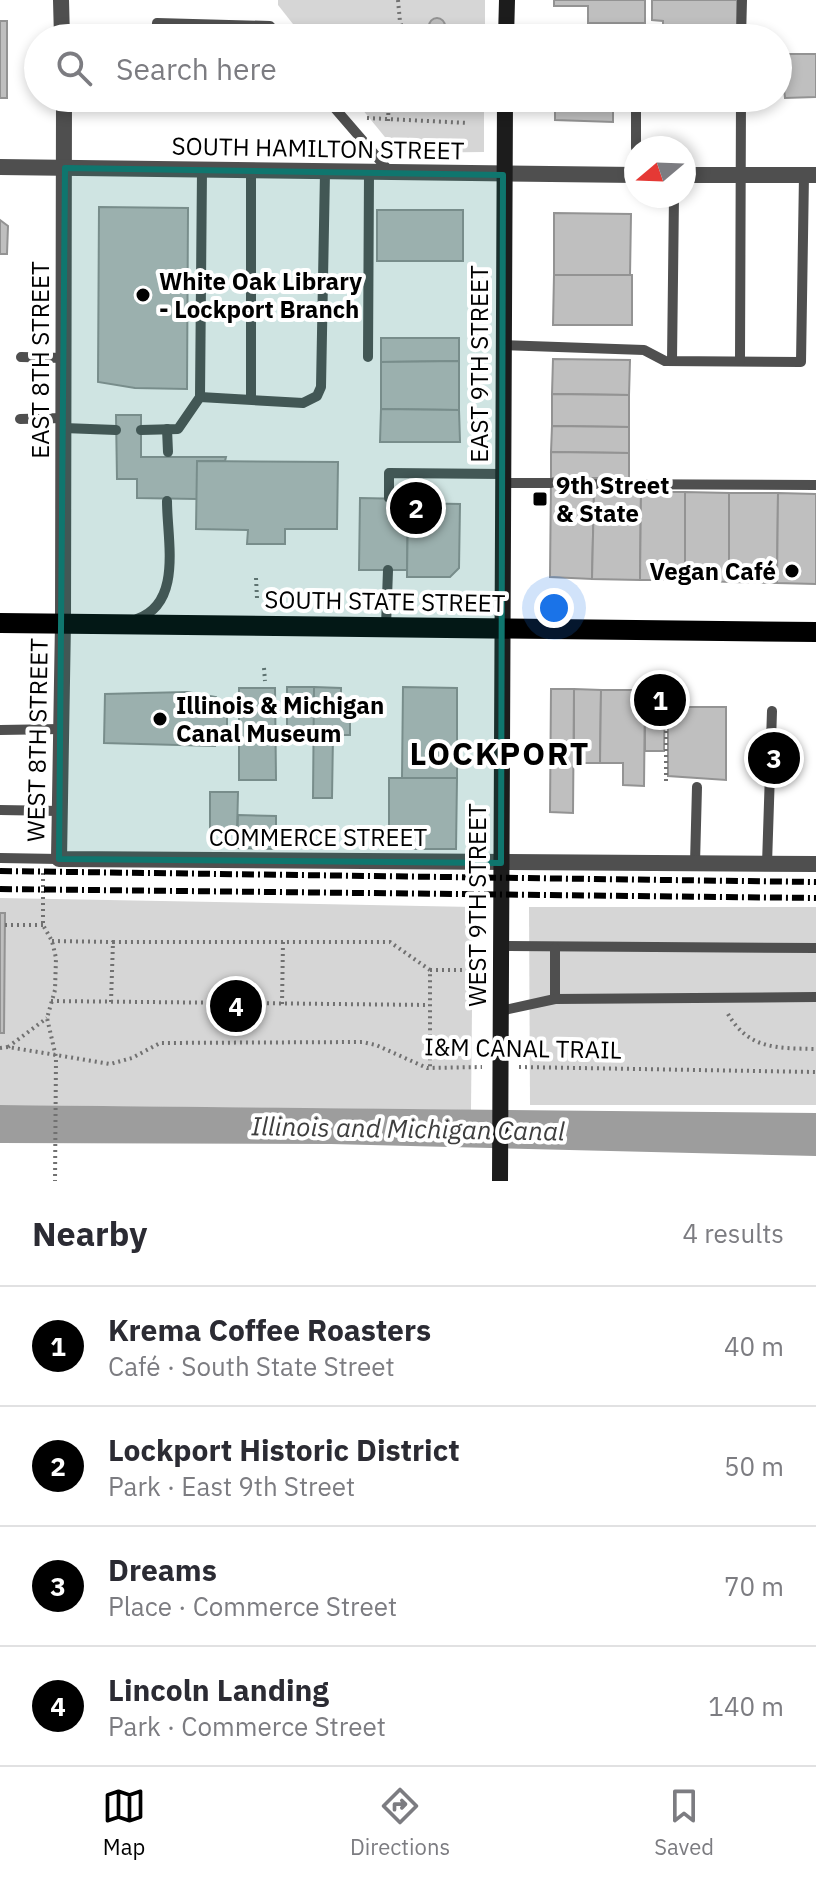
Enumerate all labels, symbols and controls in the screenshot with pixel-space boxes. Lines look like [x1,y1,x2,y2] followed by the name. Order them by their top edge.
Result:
[24,24,792,112] search box
[52,46,96,90] icon: search
[116,49,277,88] text: Search here
[171,129,465,167] street label: SOUTH HAMILTON STREET
[624,136,696,208] north arrow
[24,261,56,459] street label: EAST 8TH STREET
[159,265,362,325] place label: White Oak Library - Lockport Branch
[463,265,495,463] street label: EAST 9TH STREET
[134,286,152,304] marker: White Oak Library - Lockport Branch
[556,469,669,529] place label: 9th Street & State
[390,478,442,538] pin: 2
[531,490,549,508] marker: 9th Street & State
[650,555,776,587] place label: Vegan Café
[783,562,801,580] marker: Vegan Café
[264,583,506,619] street label: SOUTH STATE STREET
[534,588,574,628] your location
[19,638,55,842] street label: WEST 8TH STREET
[634,670,686,730] pin: 1
[176,689,384,749] place label: Illinois & Michigan Canal Museum
[151,710,169,728] marker: Illinois & Michigan Canal Museum
[748,728,800,788] pin: 3
[410,732,590,774] district label: LOCKPORT
[461,803,493,1007] street label: WEST 9TH STREET
[209,821,428,853] street label: COMMERCE STREET
[210,976,262,1036] pin: 4
[424,1030,622,1066] street label: I&M CANAL TRAIL
[251,1108,565,1148] water label: Illinois and Michigan Canal
[32,1211,147,1255] text: Nearby
[682,1216,784,1250] text: 4 results
[108,1310,431,1349] text: Krema Coffee Roasters
[50,1329,66,1363] text: 1
[724,1329,784,1363] text: 40 m
[108,1349,395,1383] text: Café · South State Street
[108,1430,460,1469] text: Lockport Historic District
[50,1449,66,1483] text: 2
[724,1449,784,1483] text: 50 m
[108,1469,355,1503] text: Park · East 9th Street
[108,1550,217,1589] text: Dreams
[50,1569,66,1603] text: 3
[724,1569,784,1603] text: 70 m
[108,1589,397,1623] text: Place · Commerce Street
[108,1670,329,1709] text: Lincoln Landing
[50,1689,66,1723] text: 4
[708,1689,784,1723] text: 140 m
[108,1709,386,1743] text: Park · Commerce Street
[102,1784,146,1861] tab: Map
[350,1784,450,1861] tab: Directions
[654,1784,714,1861] tab: Saved

